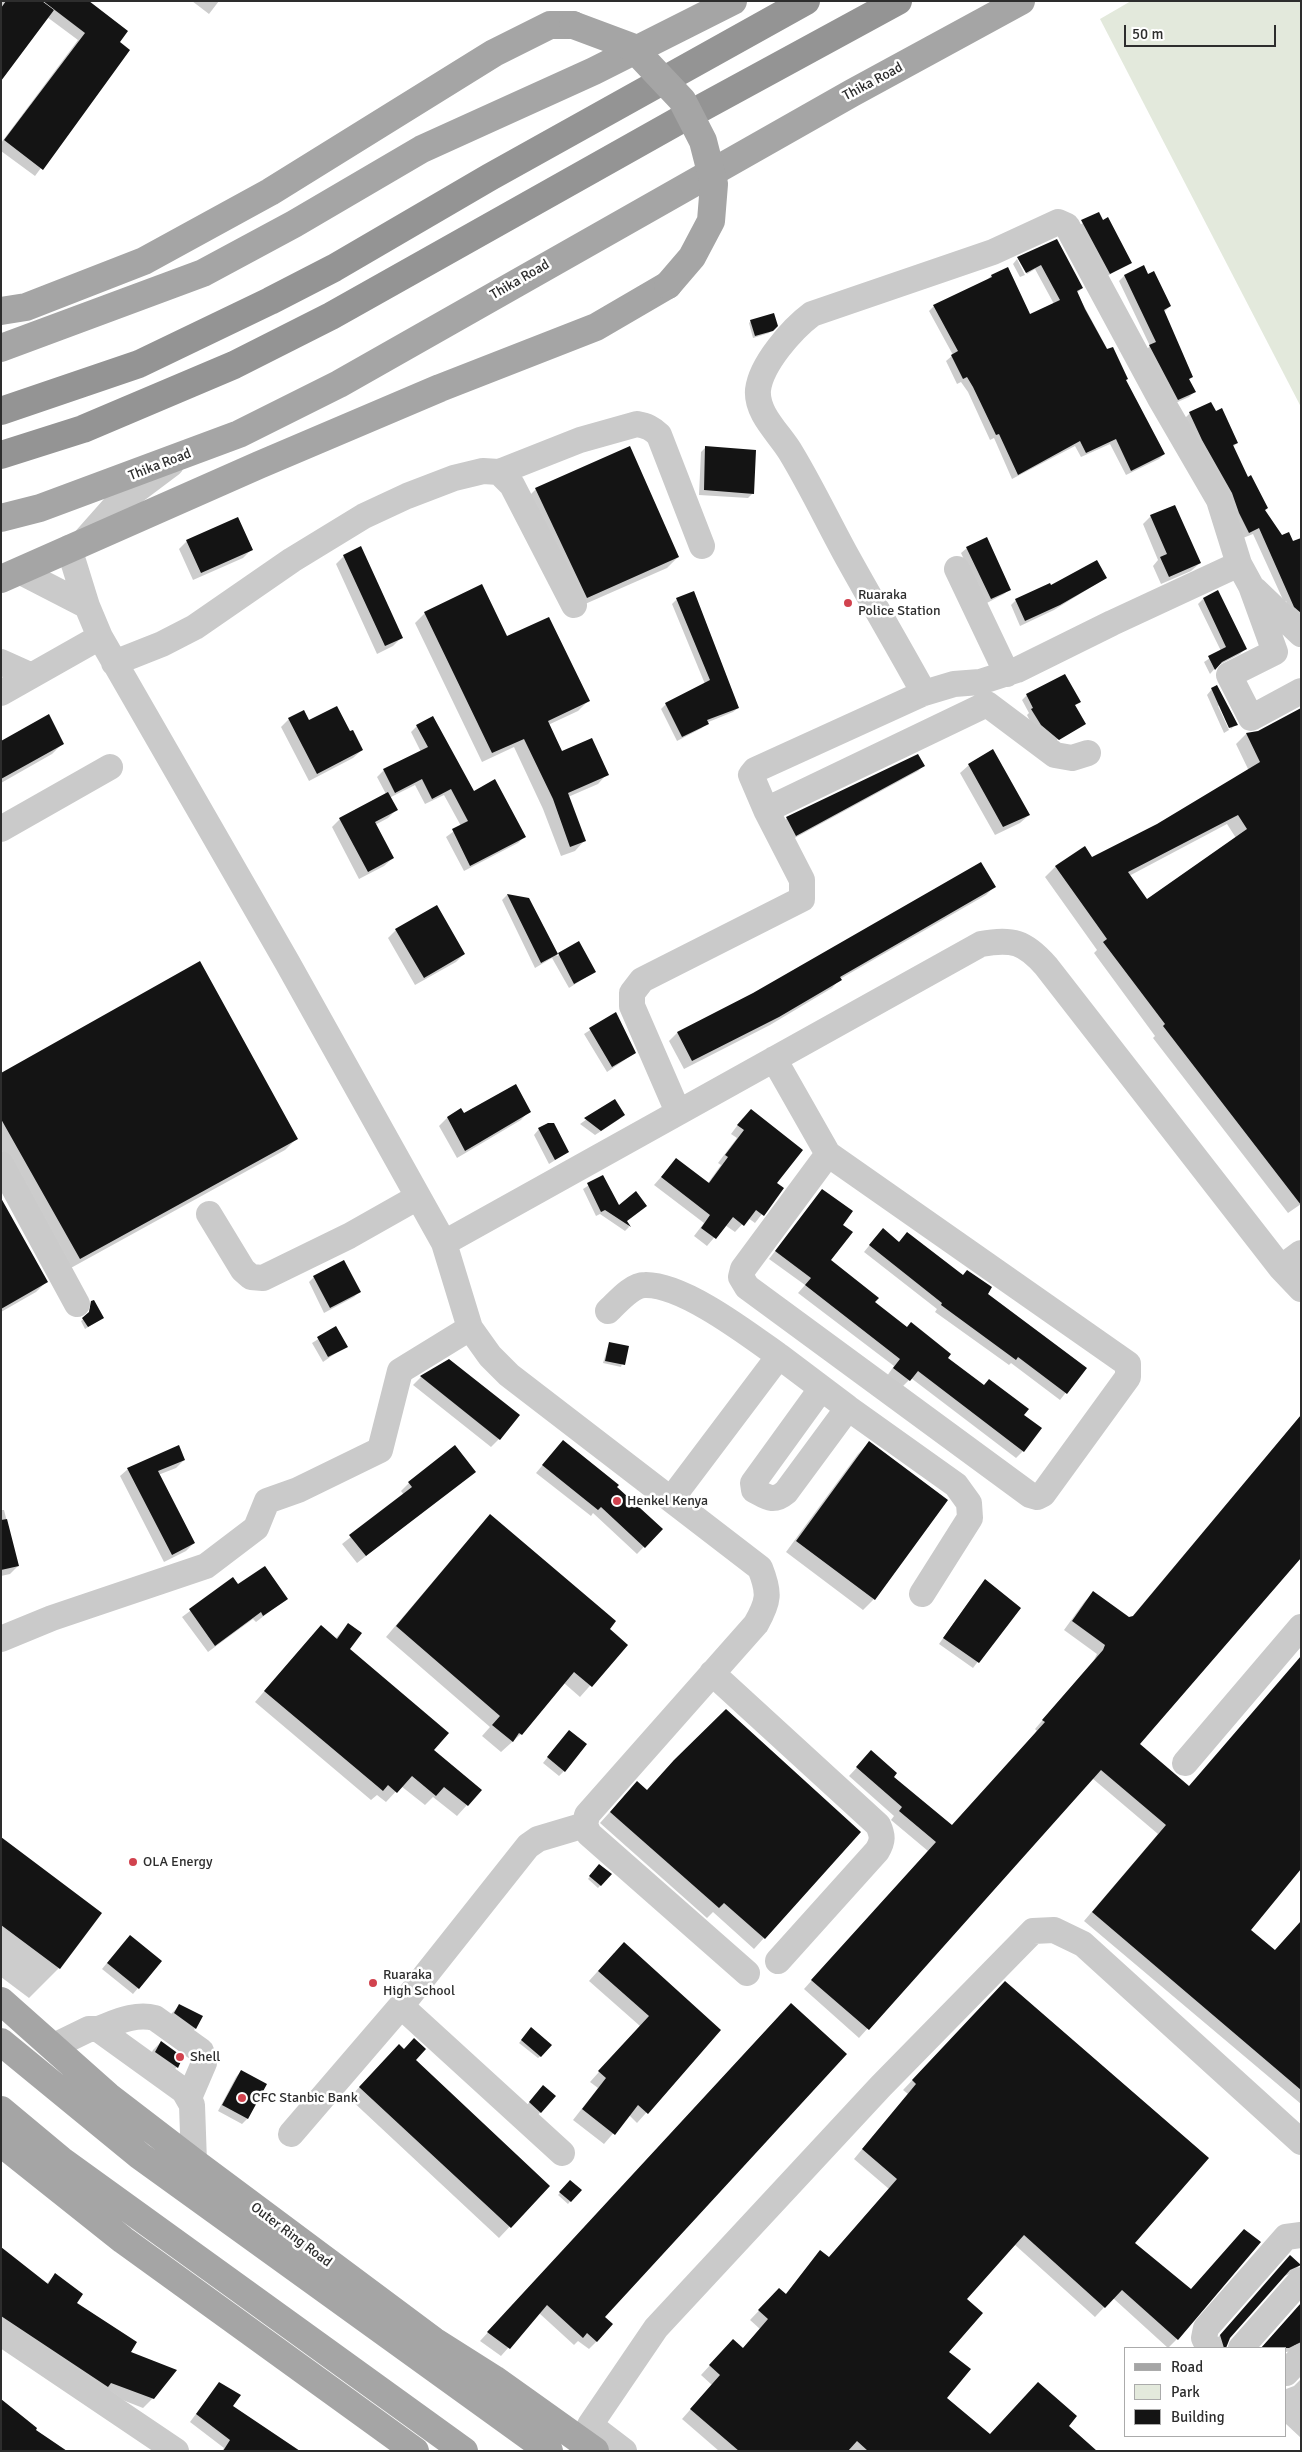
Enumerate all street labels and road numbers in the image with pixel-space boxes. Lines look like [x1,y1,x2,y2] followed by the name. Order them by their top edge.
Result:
[840,59,906,105] street label: Thika Road
[487,256,553,304] street label: Thika Road
[126,445,194,485] street label: Thika Road
[247,2199,335,2271] street label: Outer Ring Road

